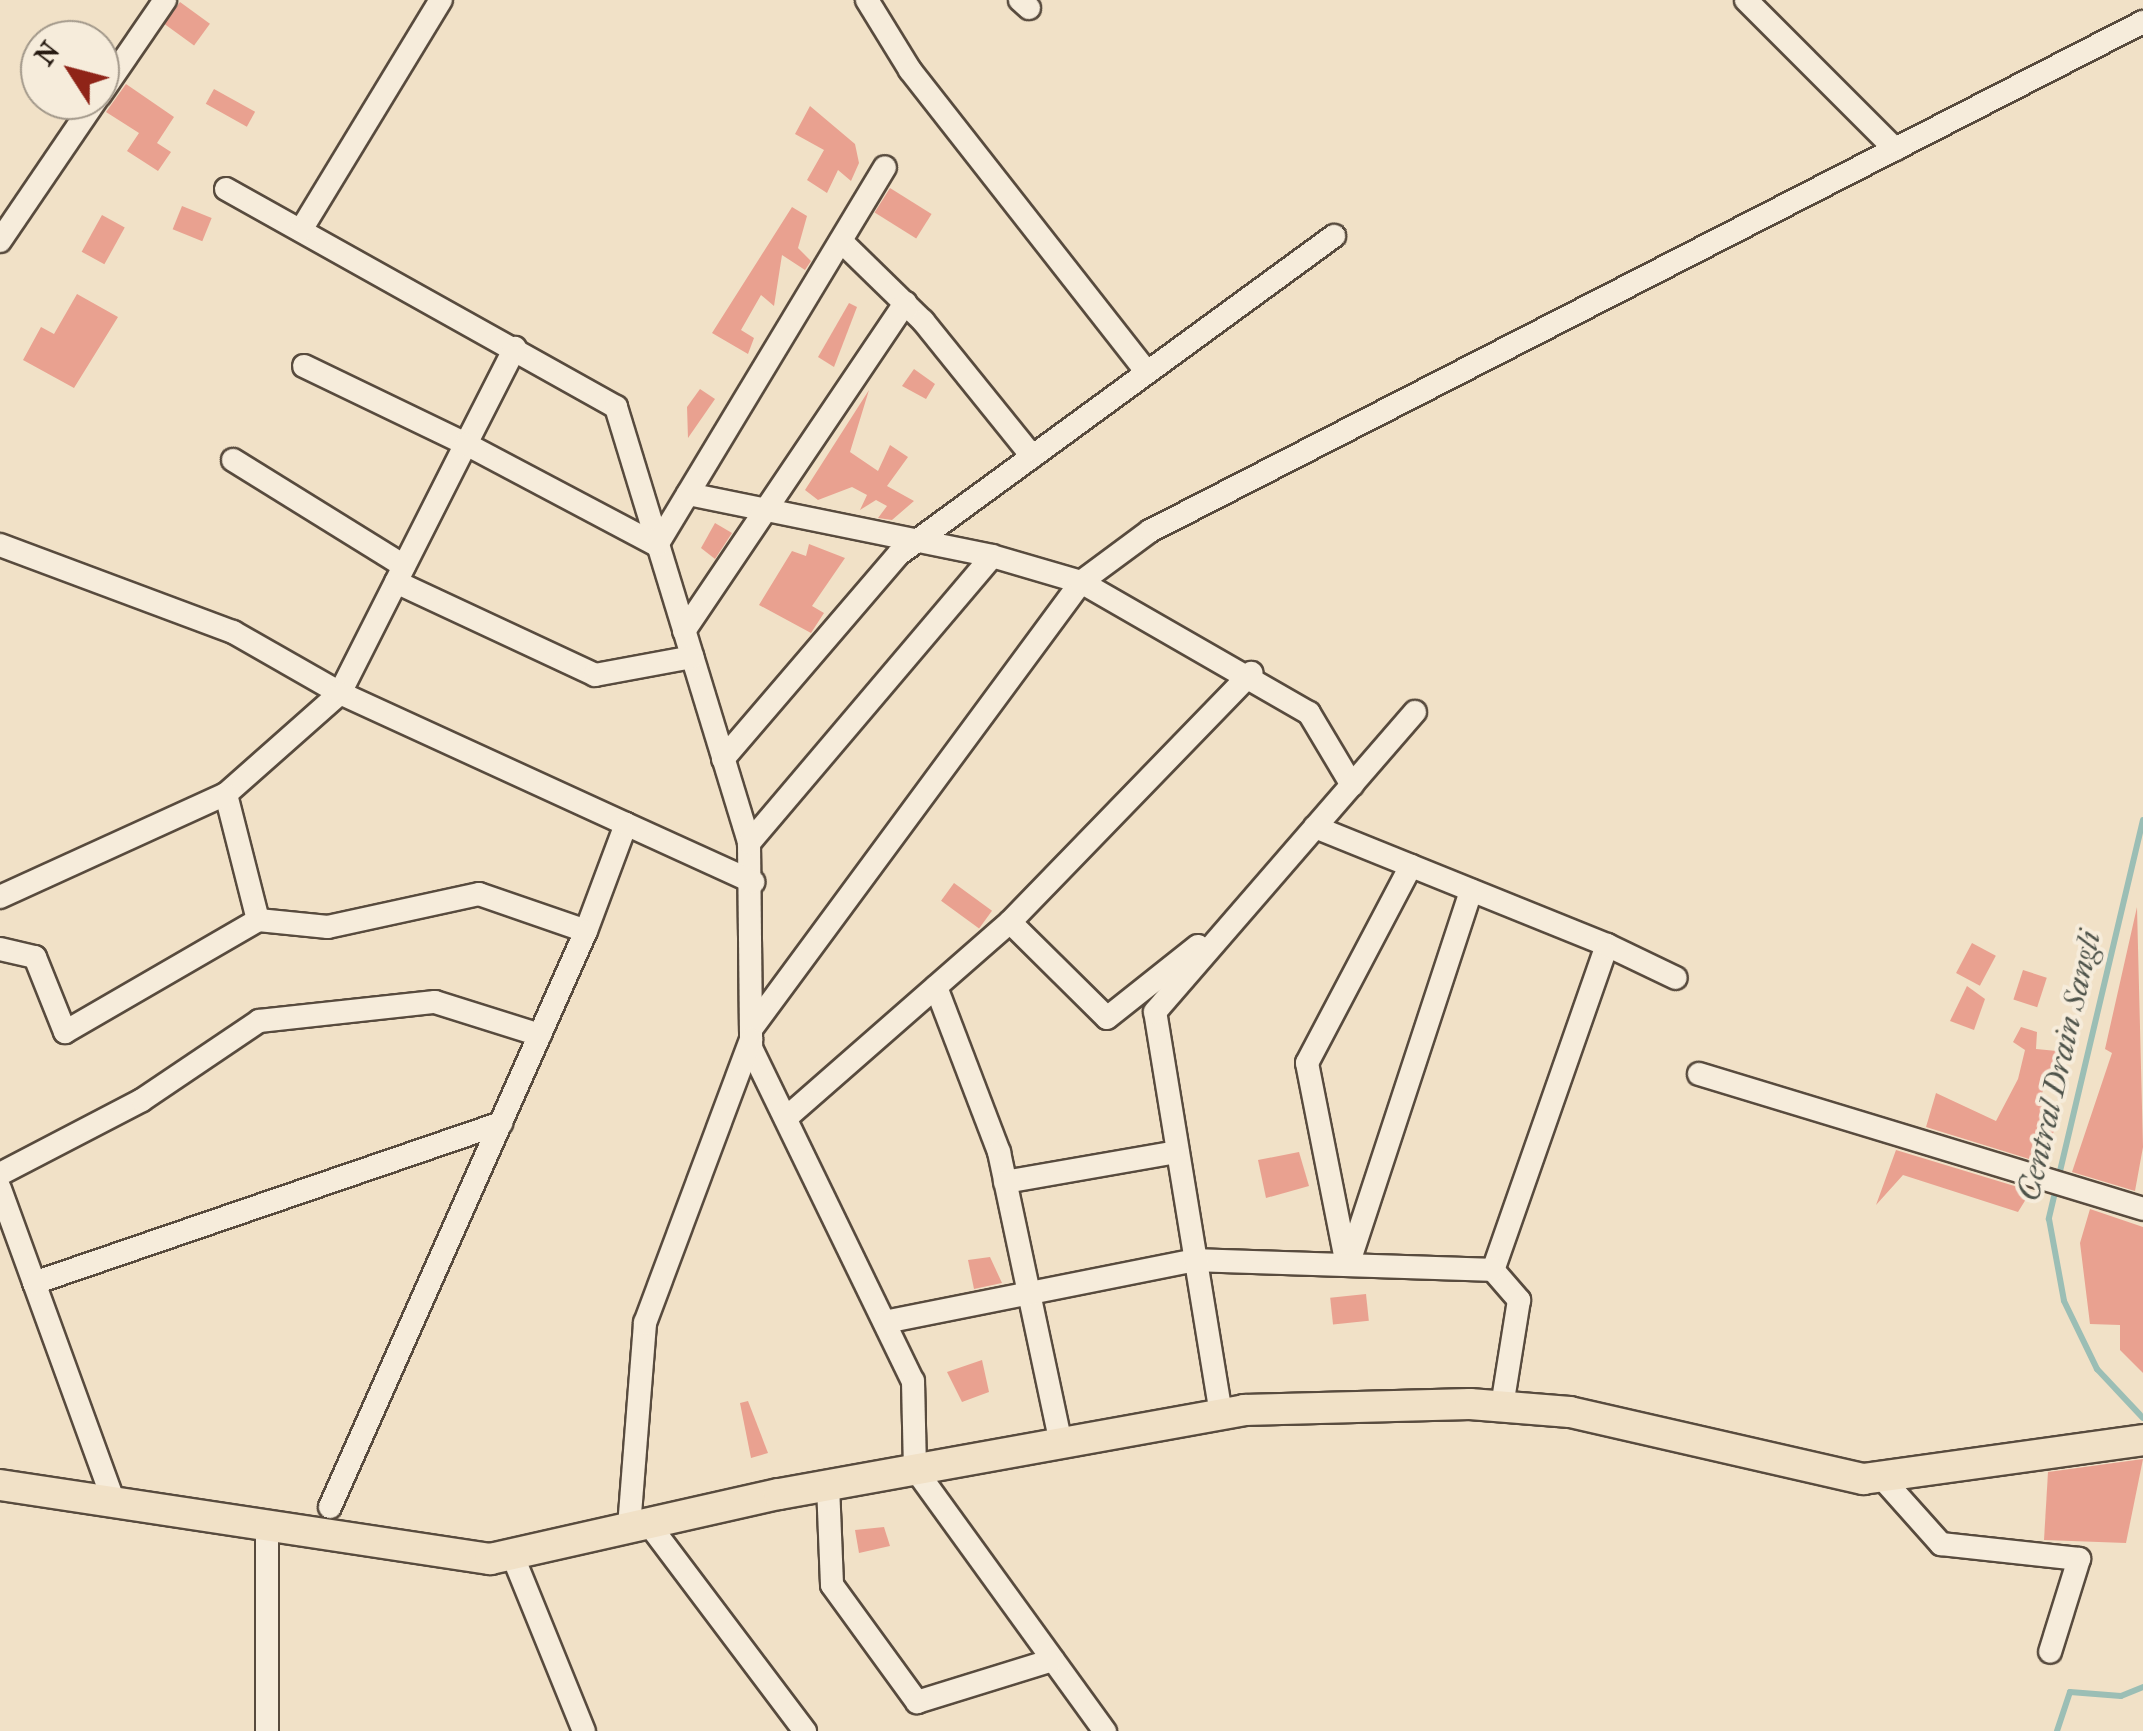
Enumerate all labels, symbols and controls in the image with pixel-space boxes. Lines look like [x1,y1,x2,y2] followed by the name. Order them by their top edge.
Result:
[20,20,120,120] north arrow
[27,35,67,72] text: N
[2010,927,2110,1205] water label: Central Drain Sangli

